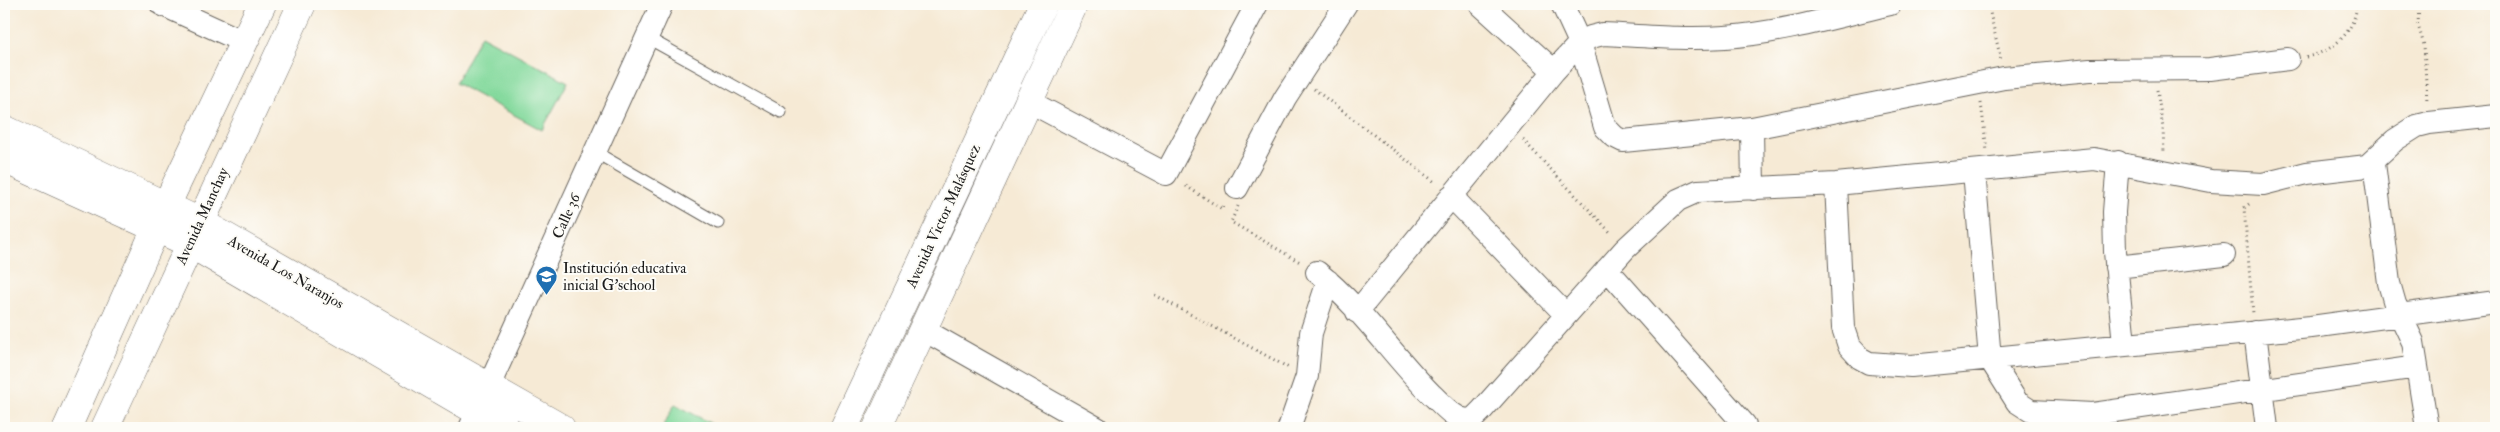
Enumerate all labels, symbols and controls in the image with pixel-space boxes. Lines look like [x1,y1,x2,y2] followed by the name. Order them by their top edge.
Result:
[901,141,985,292] street label: Avenida Victor Malásquez
[171,164,233,269] street label: Avenida Manchay
[548,189,585,242] street label: Calle 36
[223,231,347,313] street label: Avenida Los Naranjos
[563,259,687,295] place label: Institución educativa inicial G'school
[535,265,559,296] school or university icon: Institución educativa inicial G'school

